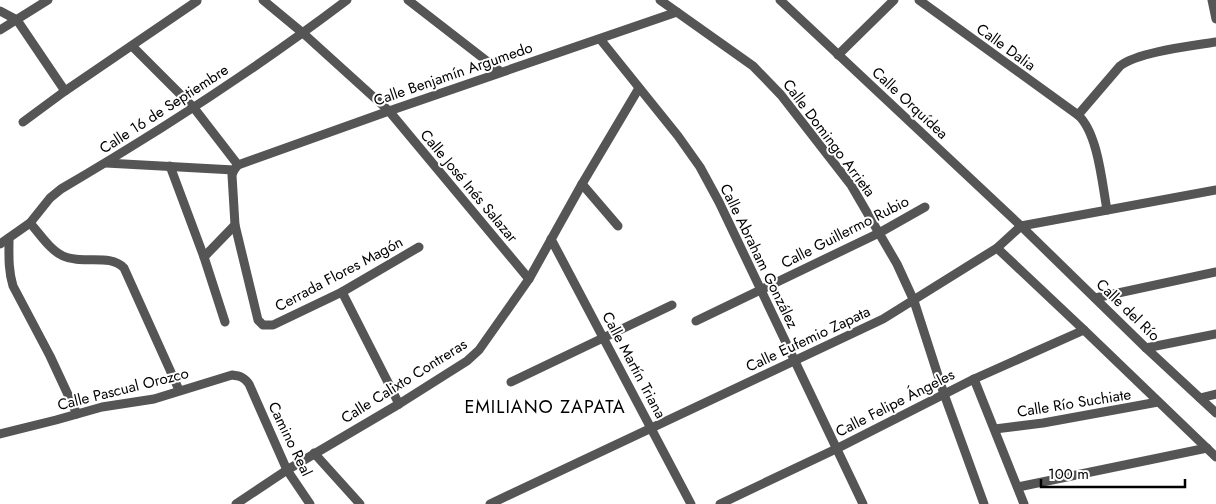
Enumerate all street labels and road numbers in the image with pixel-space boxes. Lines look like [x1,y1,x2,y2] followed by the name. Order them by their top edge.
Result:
[972,18,1040,76] street label: Calle Dalia
[370,36,536,112] street label: Calle Benjamín Argumedo
[95,59,233,159] street label: Calle 16 de Septiembre
[867,62,953,144] street label: Calle Orquídea
[777,75,881,201] street label: Calle Domingo Arrieta
[415,125,524,248] street label: Calle José Inés Salazar
[714,180,804,332] street label: Calle Abraham González
[777,190,913,274] street label: Calle Guillermo Rubio
[271,231,407,317] street label: Cerrada Flores Magón
[1091,274,1165,346] street label: Calle del Río
[742,300,874,378] street label: Calle Eufemio Zapata
[597,308,671,422] street label: Calle Martín Triana
[337,333,471,429] street label: Calle Calixto Contreras
[55,362,191,416] street label: Calle Pascual Orozco
[832,364,958,442] street label: Calle Felipe Ángeles
[1015,383,1133,423] street label: Calle Río Suchiate
[262,398,318,480] street label: Camino Real

